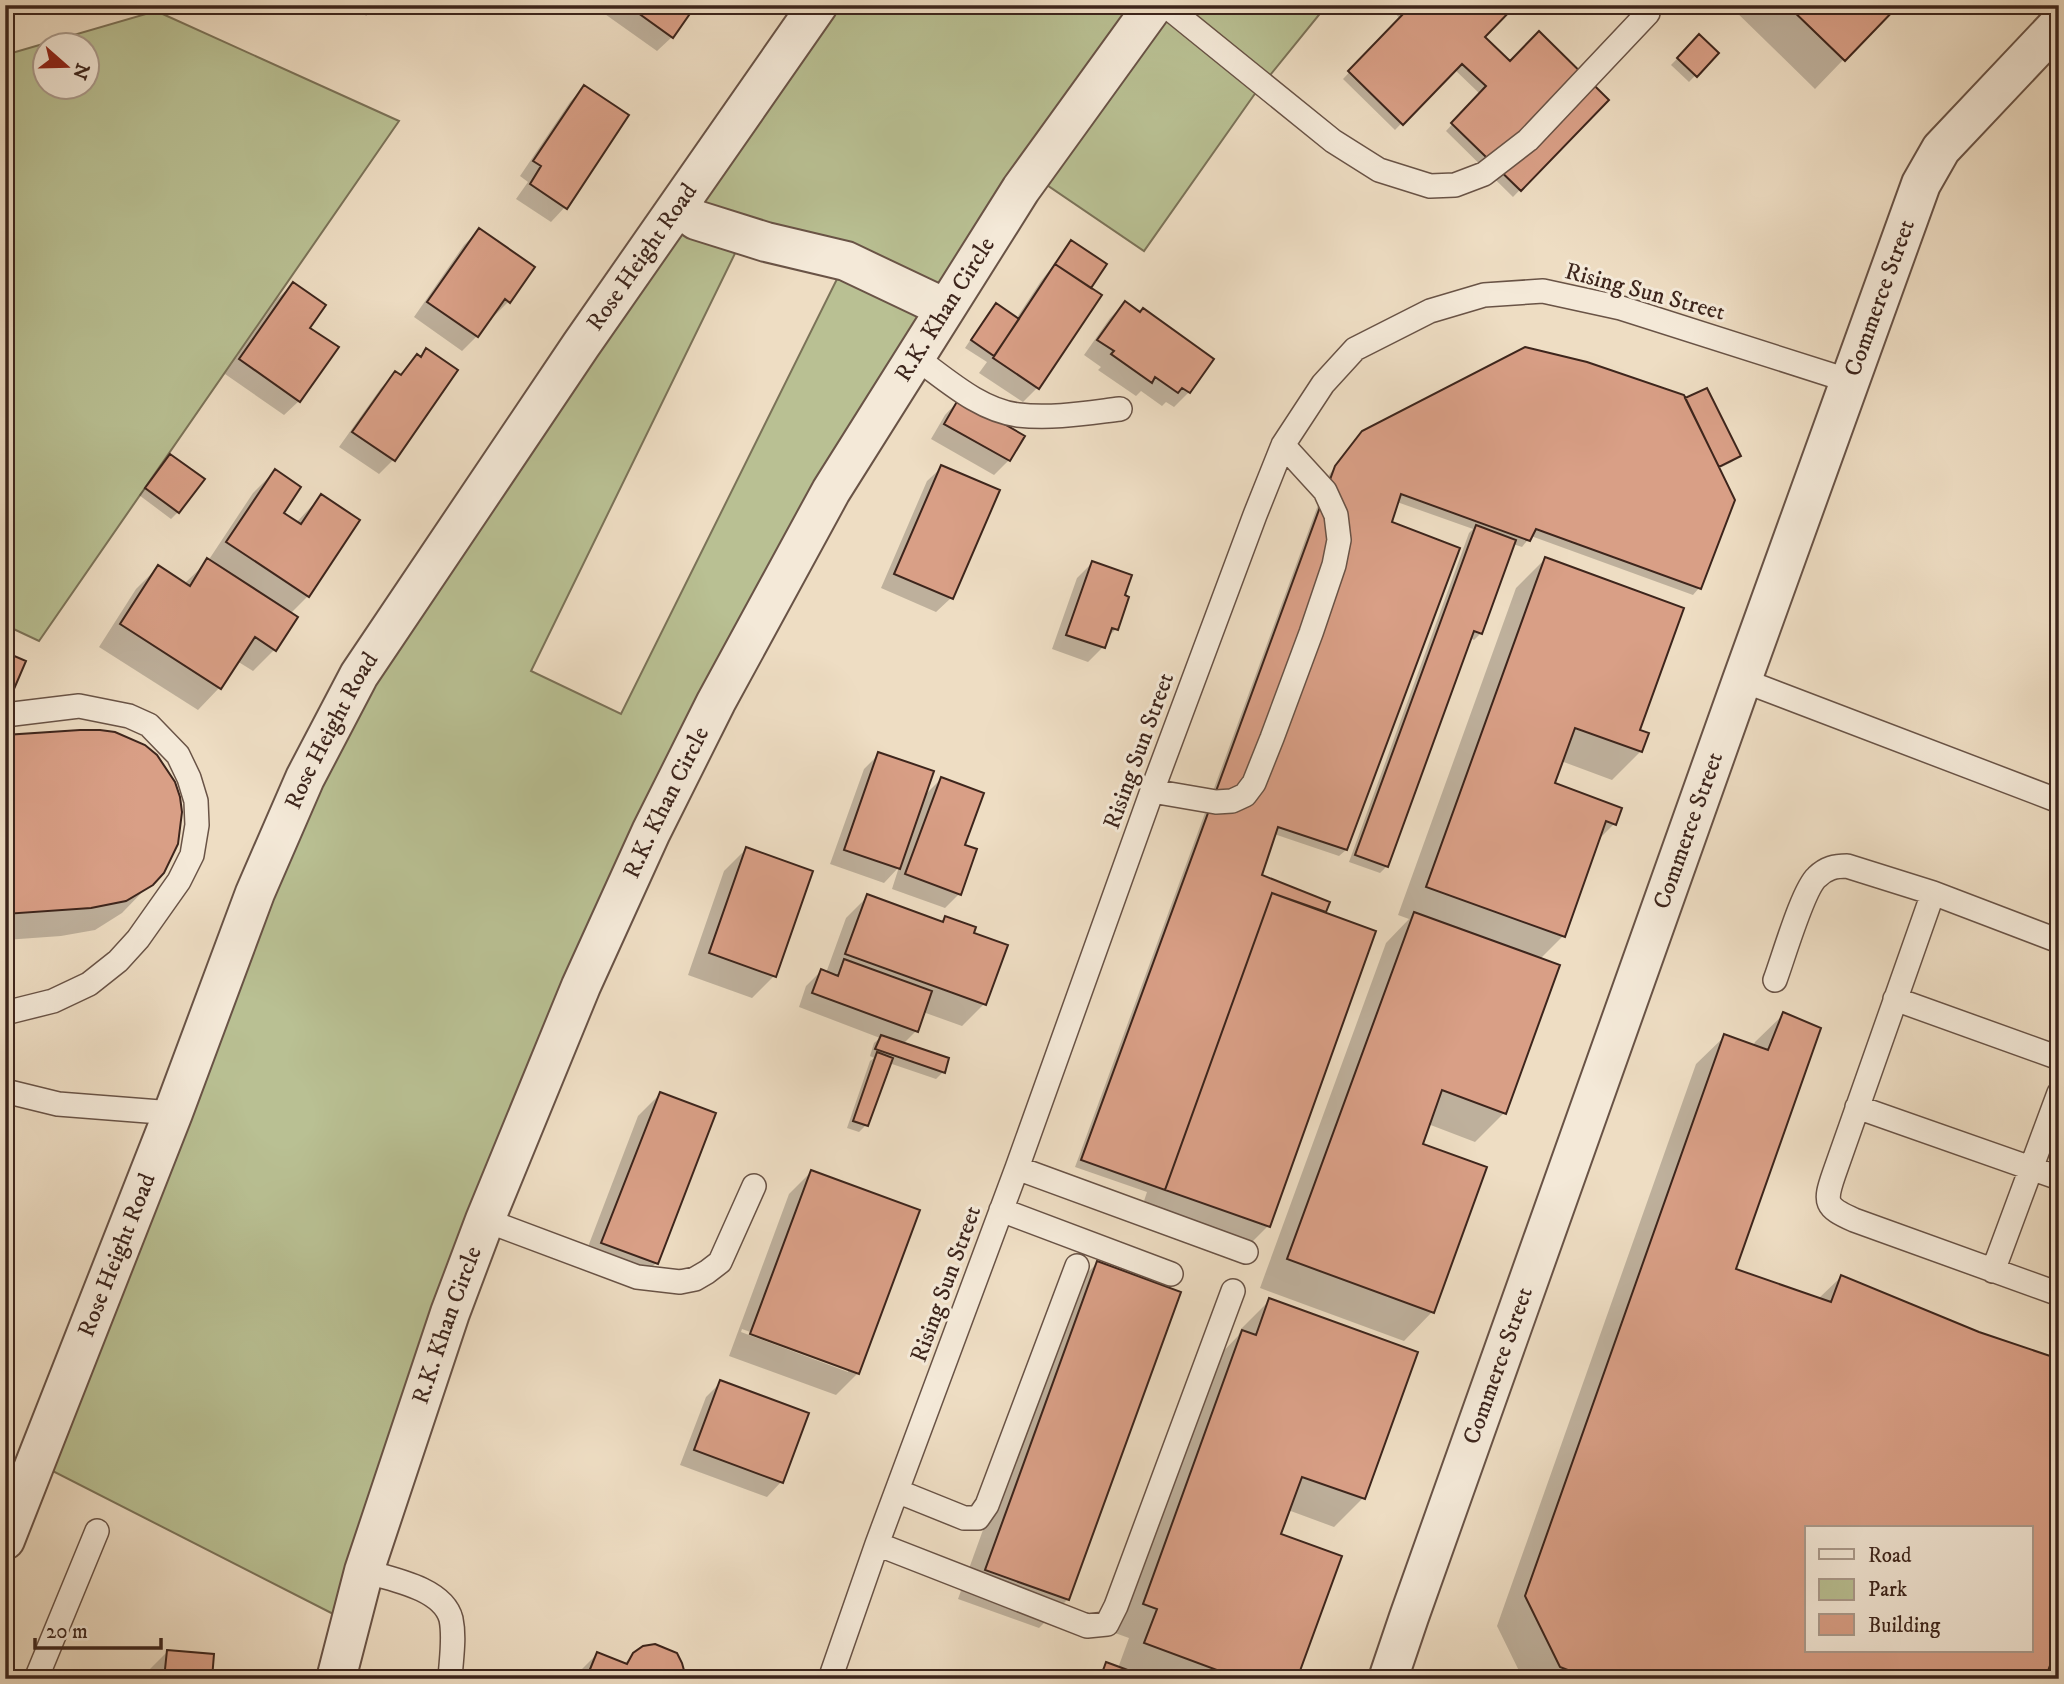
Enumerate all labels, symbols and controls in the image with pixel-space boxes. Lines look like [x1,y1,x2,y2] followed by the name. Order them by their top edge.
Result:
[32,32,102,102] north arrow
[67,60,94,83] text: N
[580,178,704,337] street label: Rose Height Road
[1838,215,1922,381] street label: Commerce Street
[888,232,1002,388] street label: R.K. Khan Circle
[1562,256,1729,328] street label: Rising Sun Street
[278,646,385,814] street label: Rose Height Road
[1097,668,1181,833] street label: Rising Sun Street
[617,722,716,883] street label: R.K. Khan Circle
[1647,748,1730,913] street label: Commerce Street
[71,1169,163,1341] street label: Rose Height Road
[904,1201,988,1366] street label: Rising Sun Street
[406,1242,489,1408] street label: R.K. Khan Circle
[1457,1283,1540,1448] street label: Commerce Street
[1805,1526,2032,1652] legend
[1868,1543,1912,1569] text: Road
[1868,1577,1908,1603] text: Park
[35,1607,161,1651] scale bar
[1868,1613,1941,1639] text: Building
[46,1619,88,1645] text: 20 m

